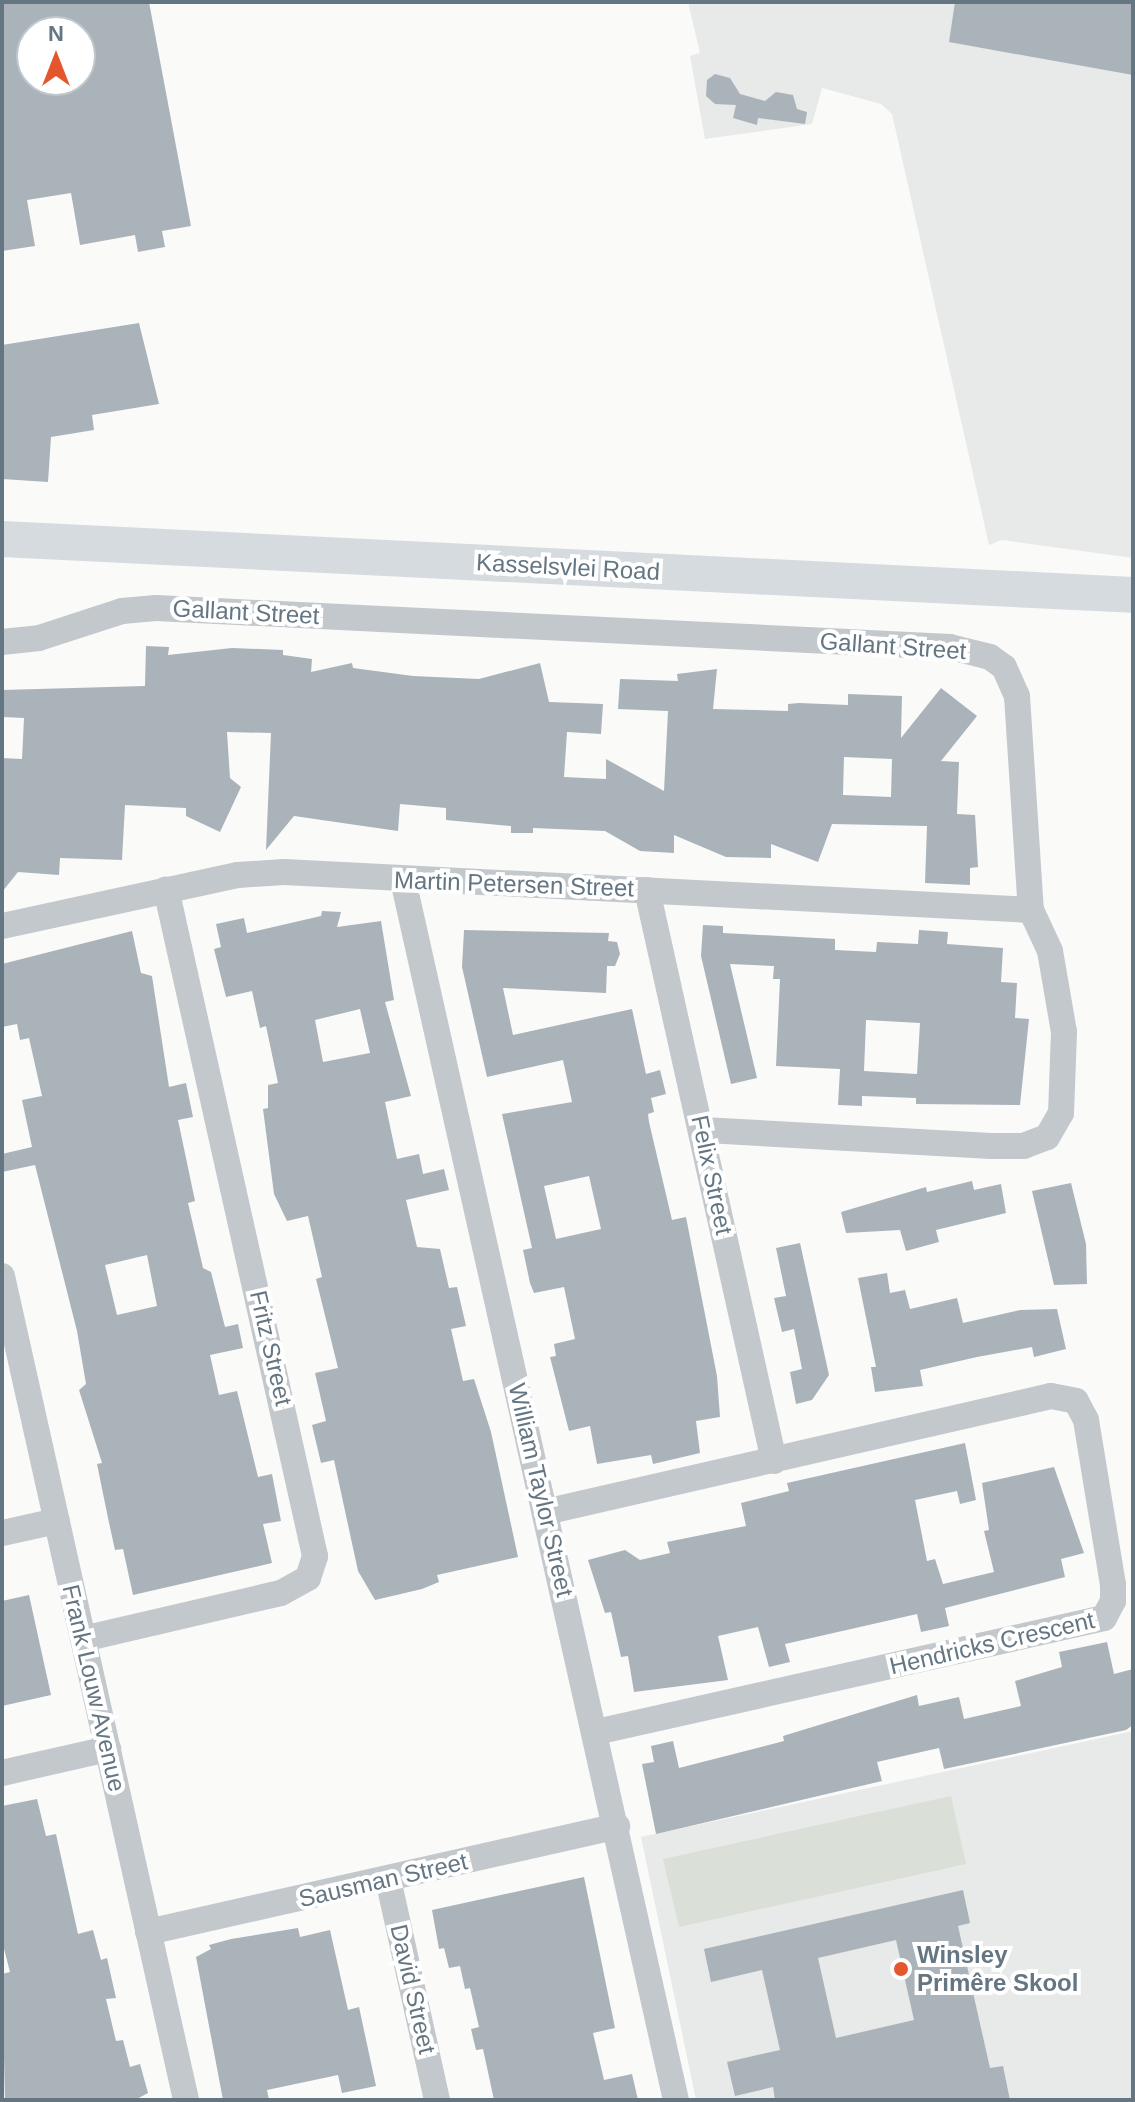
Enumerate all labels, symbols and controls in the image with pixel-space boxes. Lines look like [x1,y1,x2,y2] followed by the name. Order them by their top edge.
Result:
[16,16,96,96] north arrow
[48,21,64,46] text: N
[475,548,661,586] street label: Kasselsvlei Road
[172,594,320,630] street label: Gallant Street
[819,627,967,665] street label: Gallant Street
[394,865,634,903] street label: Martin Petersen Street
[685,1113,739,1237] street label: Felix Street
[244,1288,298,1408] street label: Fritz Street
[502,1380,580,1600] street label: William Taylor Street
[56,1581,132,1795] street label: Frank Louw Avenue
[887,1605,1097,1681] street label: Hendricks Crescent
[296,1847,470,1913] street label: Sausman Street
[384,1921,442,2057] street label: David Street
[917,1941,1078,1997] place label: Winsley Primêre Skool
[892,1960,910,1978] marker: Winsley Primêre Skool

